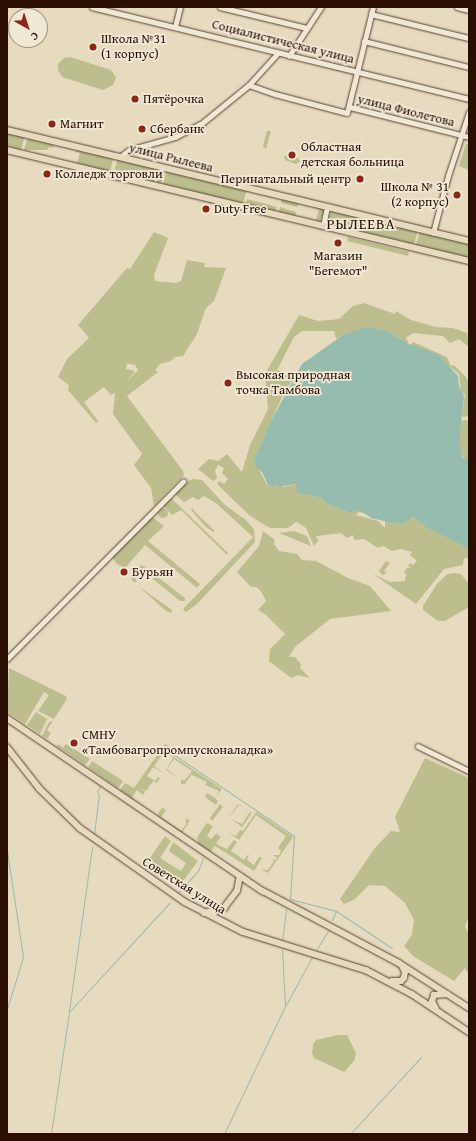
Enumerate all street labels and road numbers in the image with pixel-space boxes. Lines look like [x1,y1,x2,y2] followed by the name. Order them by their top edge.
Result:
[210,17,356,67] street label: Социалистическая улица
[356,91,456,131] street label: улица Фиолетова
[127,140,215,176] street label: улица Рылеева
[139,854,229,918] street label: Советская улица

